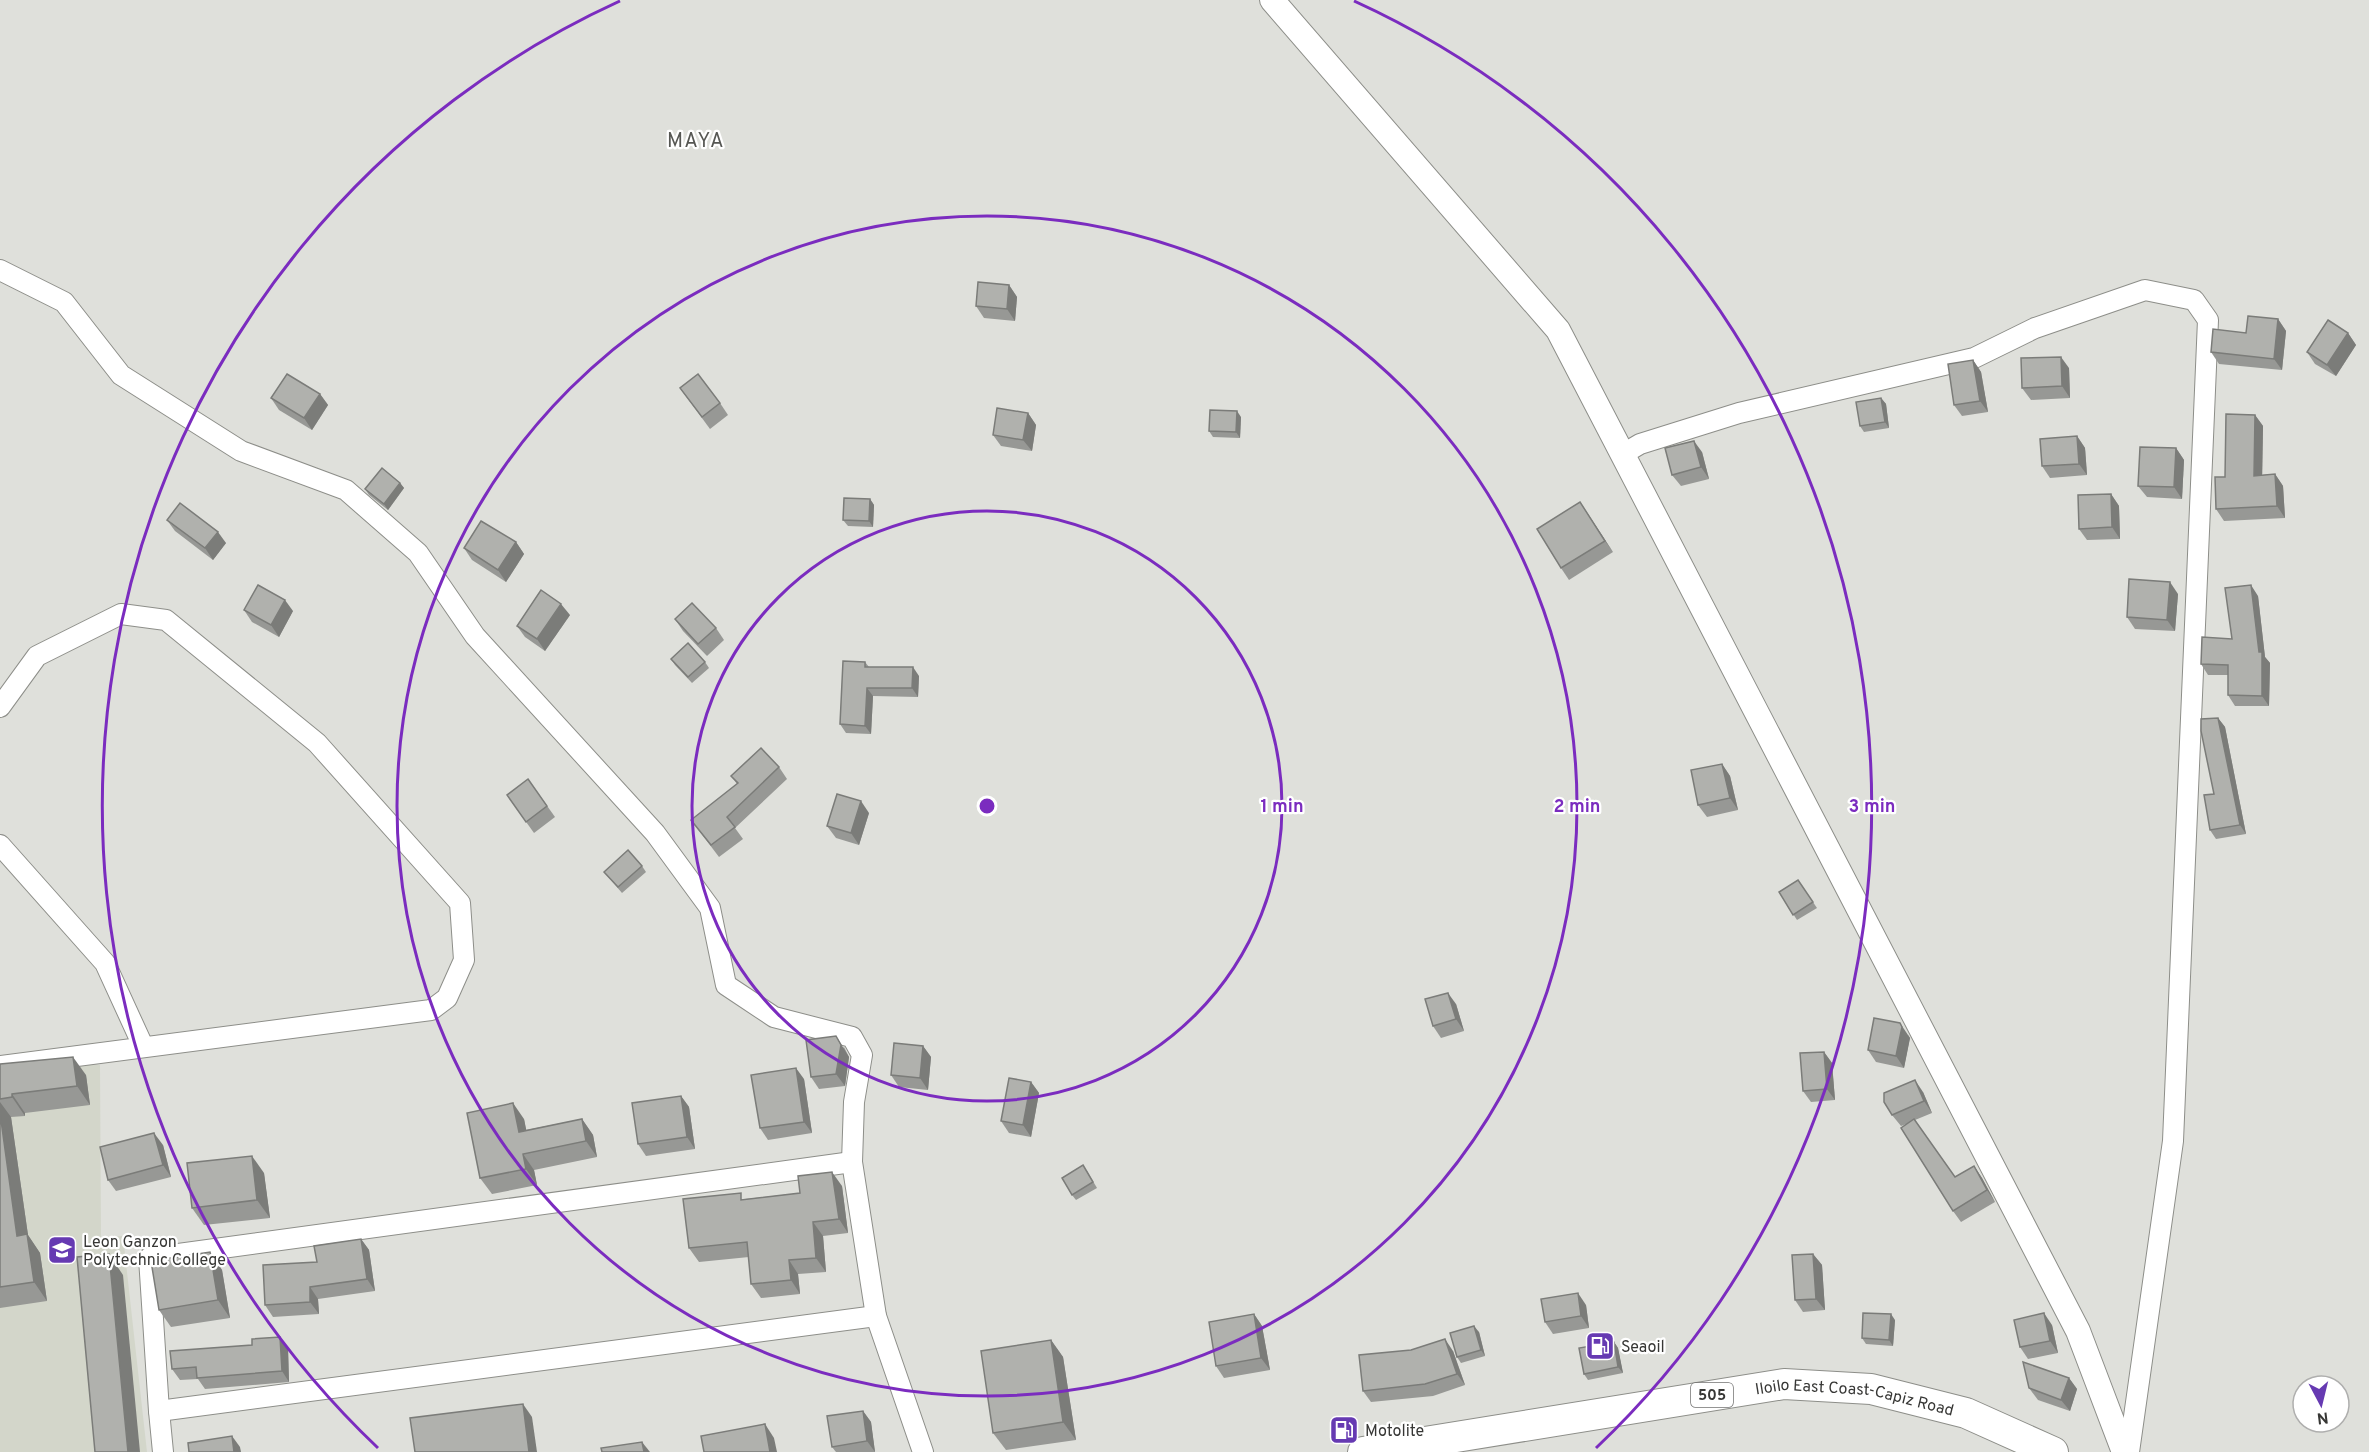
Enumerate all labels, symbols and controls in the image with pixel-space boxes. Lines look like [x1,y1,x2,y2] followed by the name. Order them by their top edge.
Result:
[667,129,725,155] district label: MAYA
[977,796,997,816] centre of rings
[1260,796,1304,819] text: 1 min
[1553,796,1601,819] text: 2 min
[1849,796,1895,819] text: 3 min
[83,1233,226,1271] place label: Leon Ganzon Polytechnic College
[46,1234,78,1266] school or university icon: Leon Ganzon Polytechnic College
[1584,1330,1616,1362] fuel station icon: Seaoil
[1621,1338,1665,1358] place label: Seaoil
[2291,1374,2351,1434] north arrow
[1754,1376,1956,1422] street label: Iloilo East Coast-Capiz Road
[1691,1383,1733,1407] road number: 505
[2316,1406,2330,1428] text: N
[1328,1414,1360,1446] fuel station icon: Motolite
[1365,1422,1424,1442] place label: Motolite

